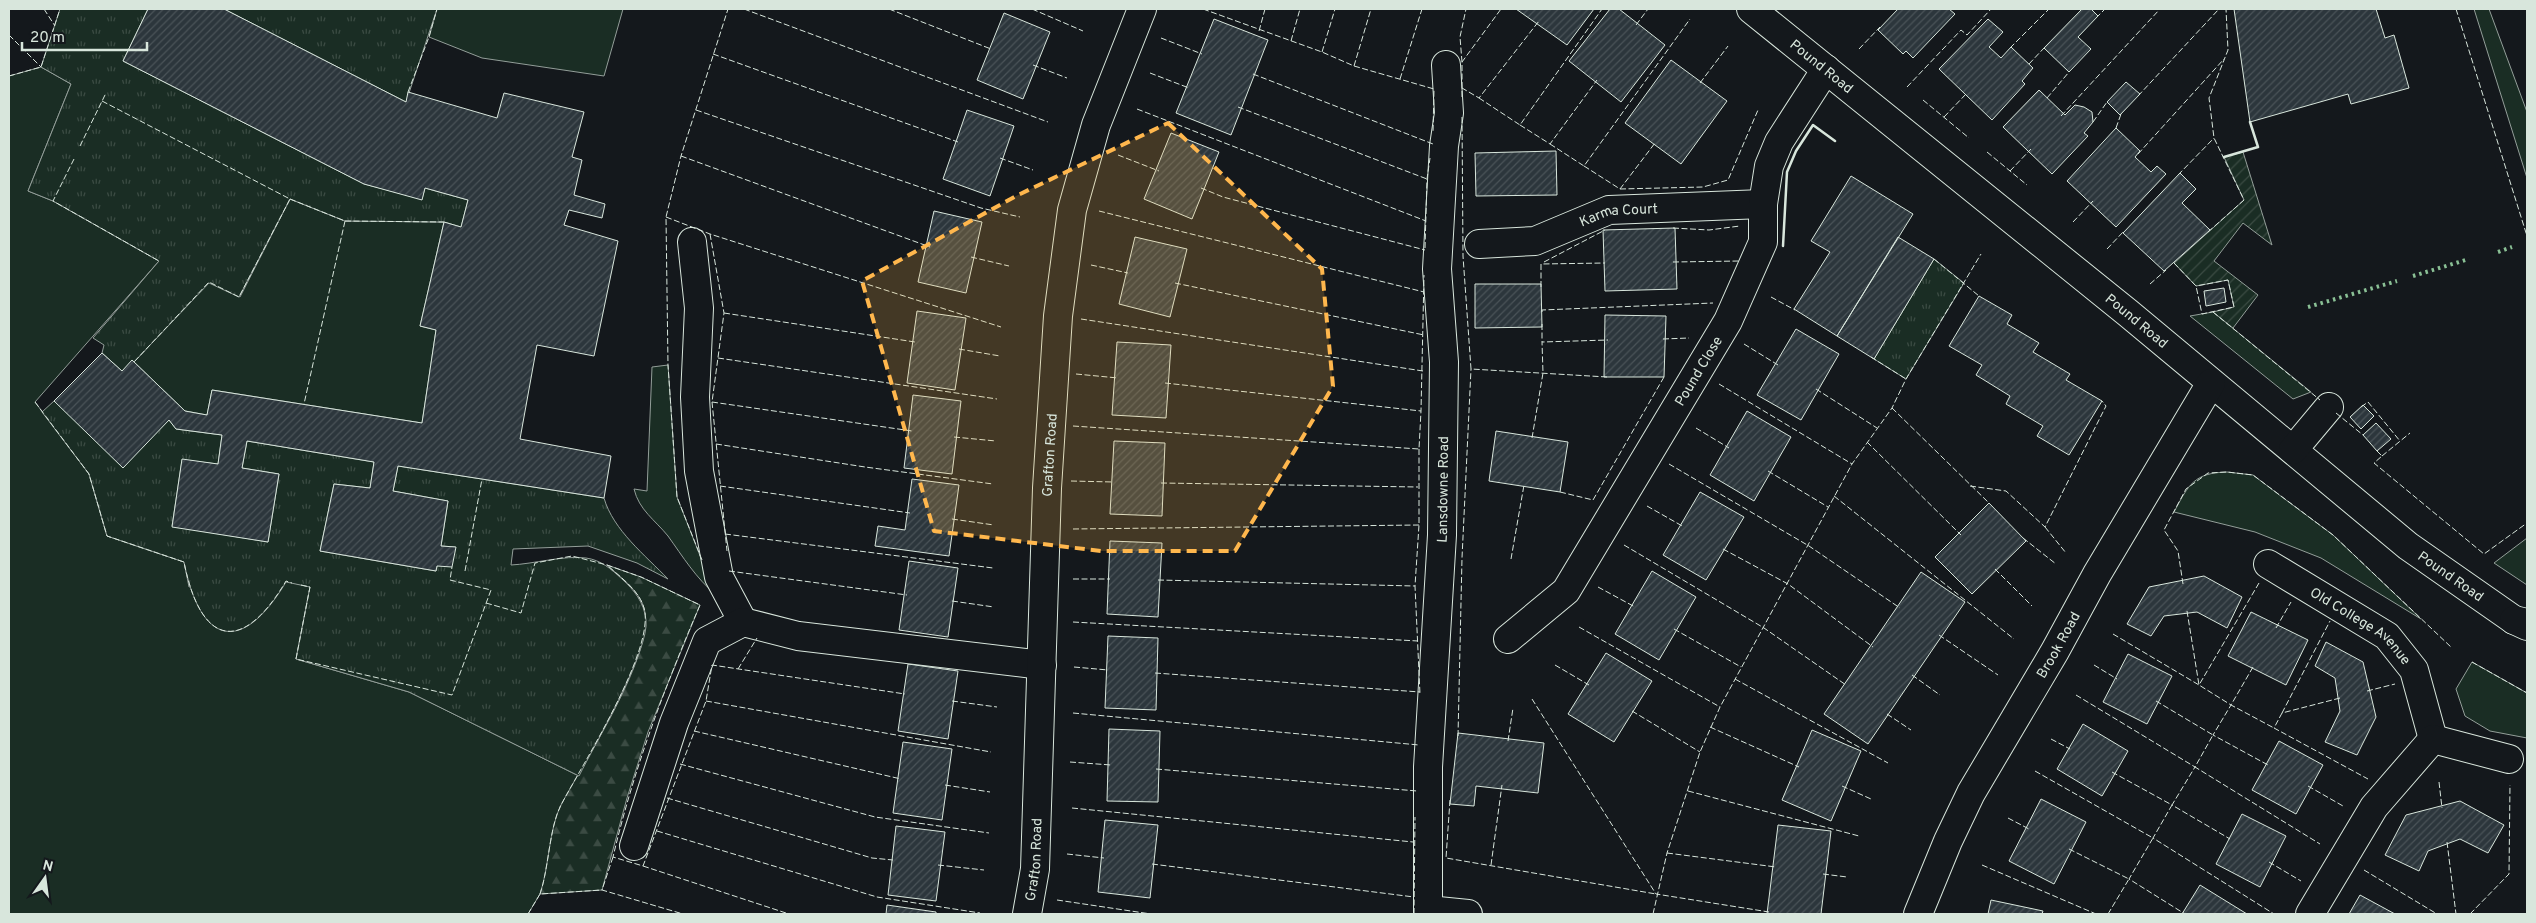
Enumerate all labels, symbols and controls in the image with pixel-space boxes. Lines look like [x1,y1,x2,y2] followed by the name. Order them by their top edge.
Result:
[22,20,148,52] scale bar
[30,29,65,48] text: 20 m
[1786,37,1856,98] street label: Pound Road
[1577,201,1658,231] street label: Karma Court
[2101,291,2171,353] street label: Pound Road
[1672,334,1727,410] street label: Pound Close
[1040,413,1062,497] street label: Grafton Road
[1435,436,1453,543] street label: Lansdowne Road
[2414,548,2486,606] street label: Pound Road
[2306,584,2414,669] street label: Old College Avenue
[2034,609,2085,682] street label: Brook Road
[1022,818,1047,903] street label: Grafton Road
[20,853,70,903] north arrow
[41,857,55,876] text: N

